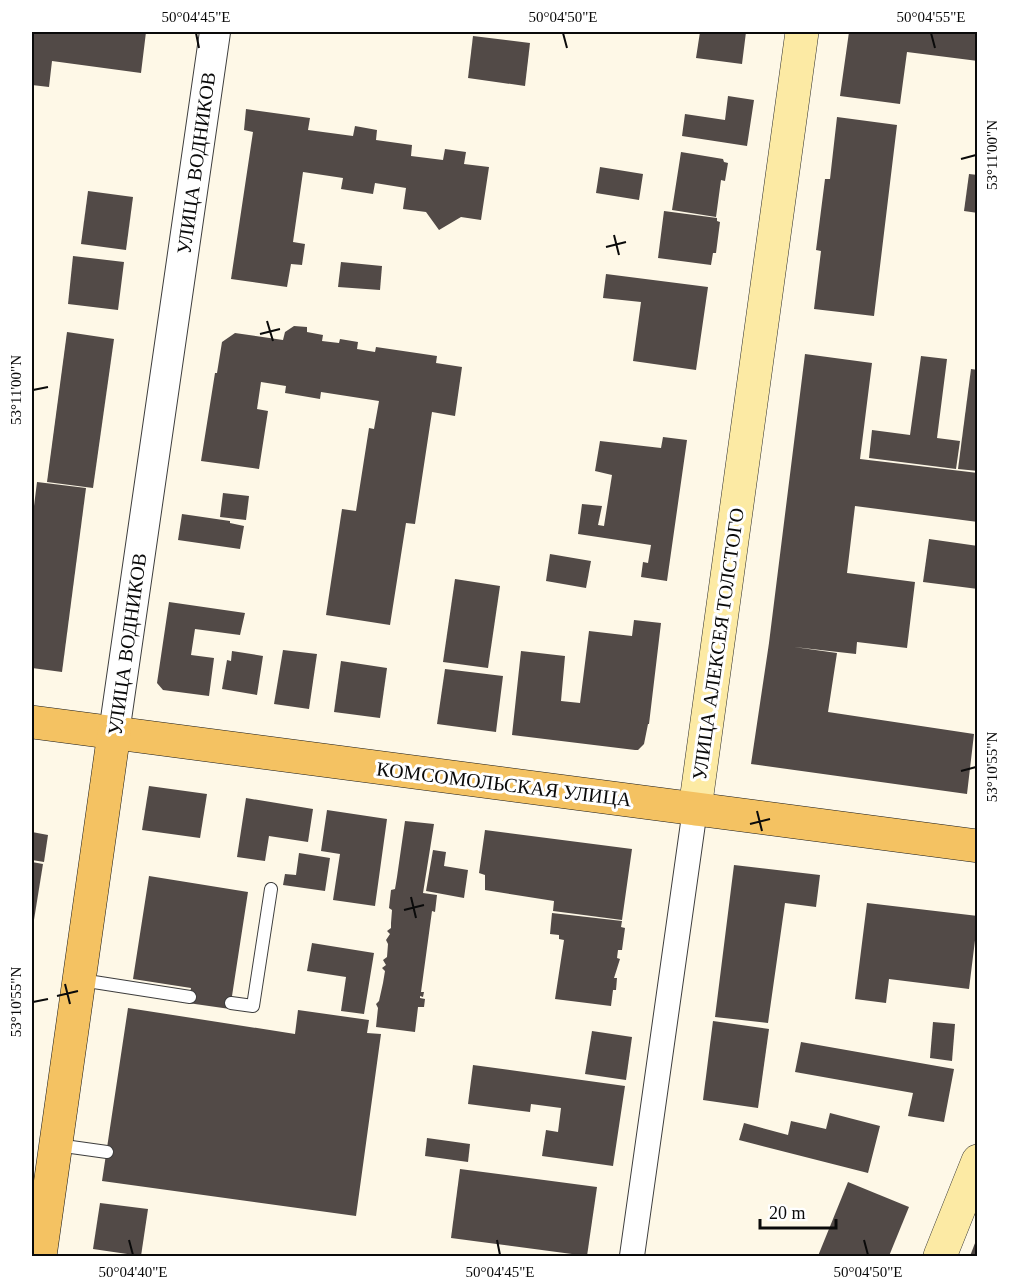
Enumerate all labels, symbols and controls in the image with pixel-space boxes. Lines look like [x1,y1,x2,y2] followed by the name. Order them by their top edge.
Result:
[162,9,231,25] text: 50°04'45"E
[529,9,598,25] text: 50°04'50"E
[897,9,966,25] text: 50°04'55"E
[172,70,221,256] street label: УЛИЦА ВОДНИКОВ
[984,120,1000,190] text: 53°11'00"N
[8,355,24,425] text: 53°11'00"N
[688,506,749,782] street label: УЛИЦА АЛЕКСЕЯ ТОЛСТОГО
[103,551,152,737] street label: УЛИЦА ВОДНИКОВ
[984,732,1000,802] text: 53°10'55"N
[375,757,633,812] street label: КОМСОМОЛЬСКАЯ УЛИЦА
[8,967,24,1037] text: 53°10'55"N
[760,1192,836,1230] scale bar
[769,1203,806,1223] text: 20 m
[99,1264,168,1280] text: 50°04'40"E
[466,1264,535,1280] text: 50°04'45"E
[834,1264,903,1280] text: 50°04'50"E

